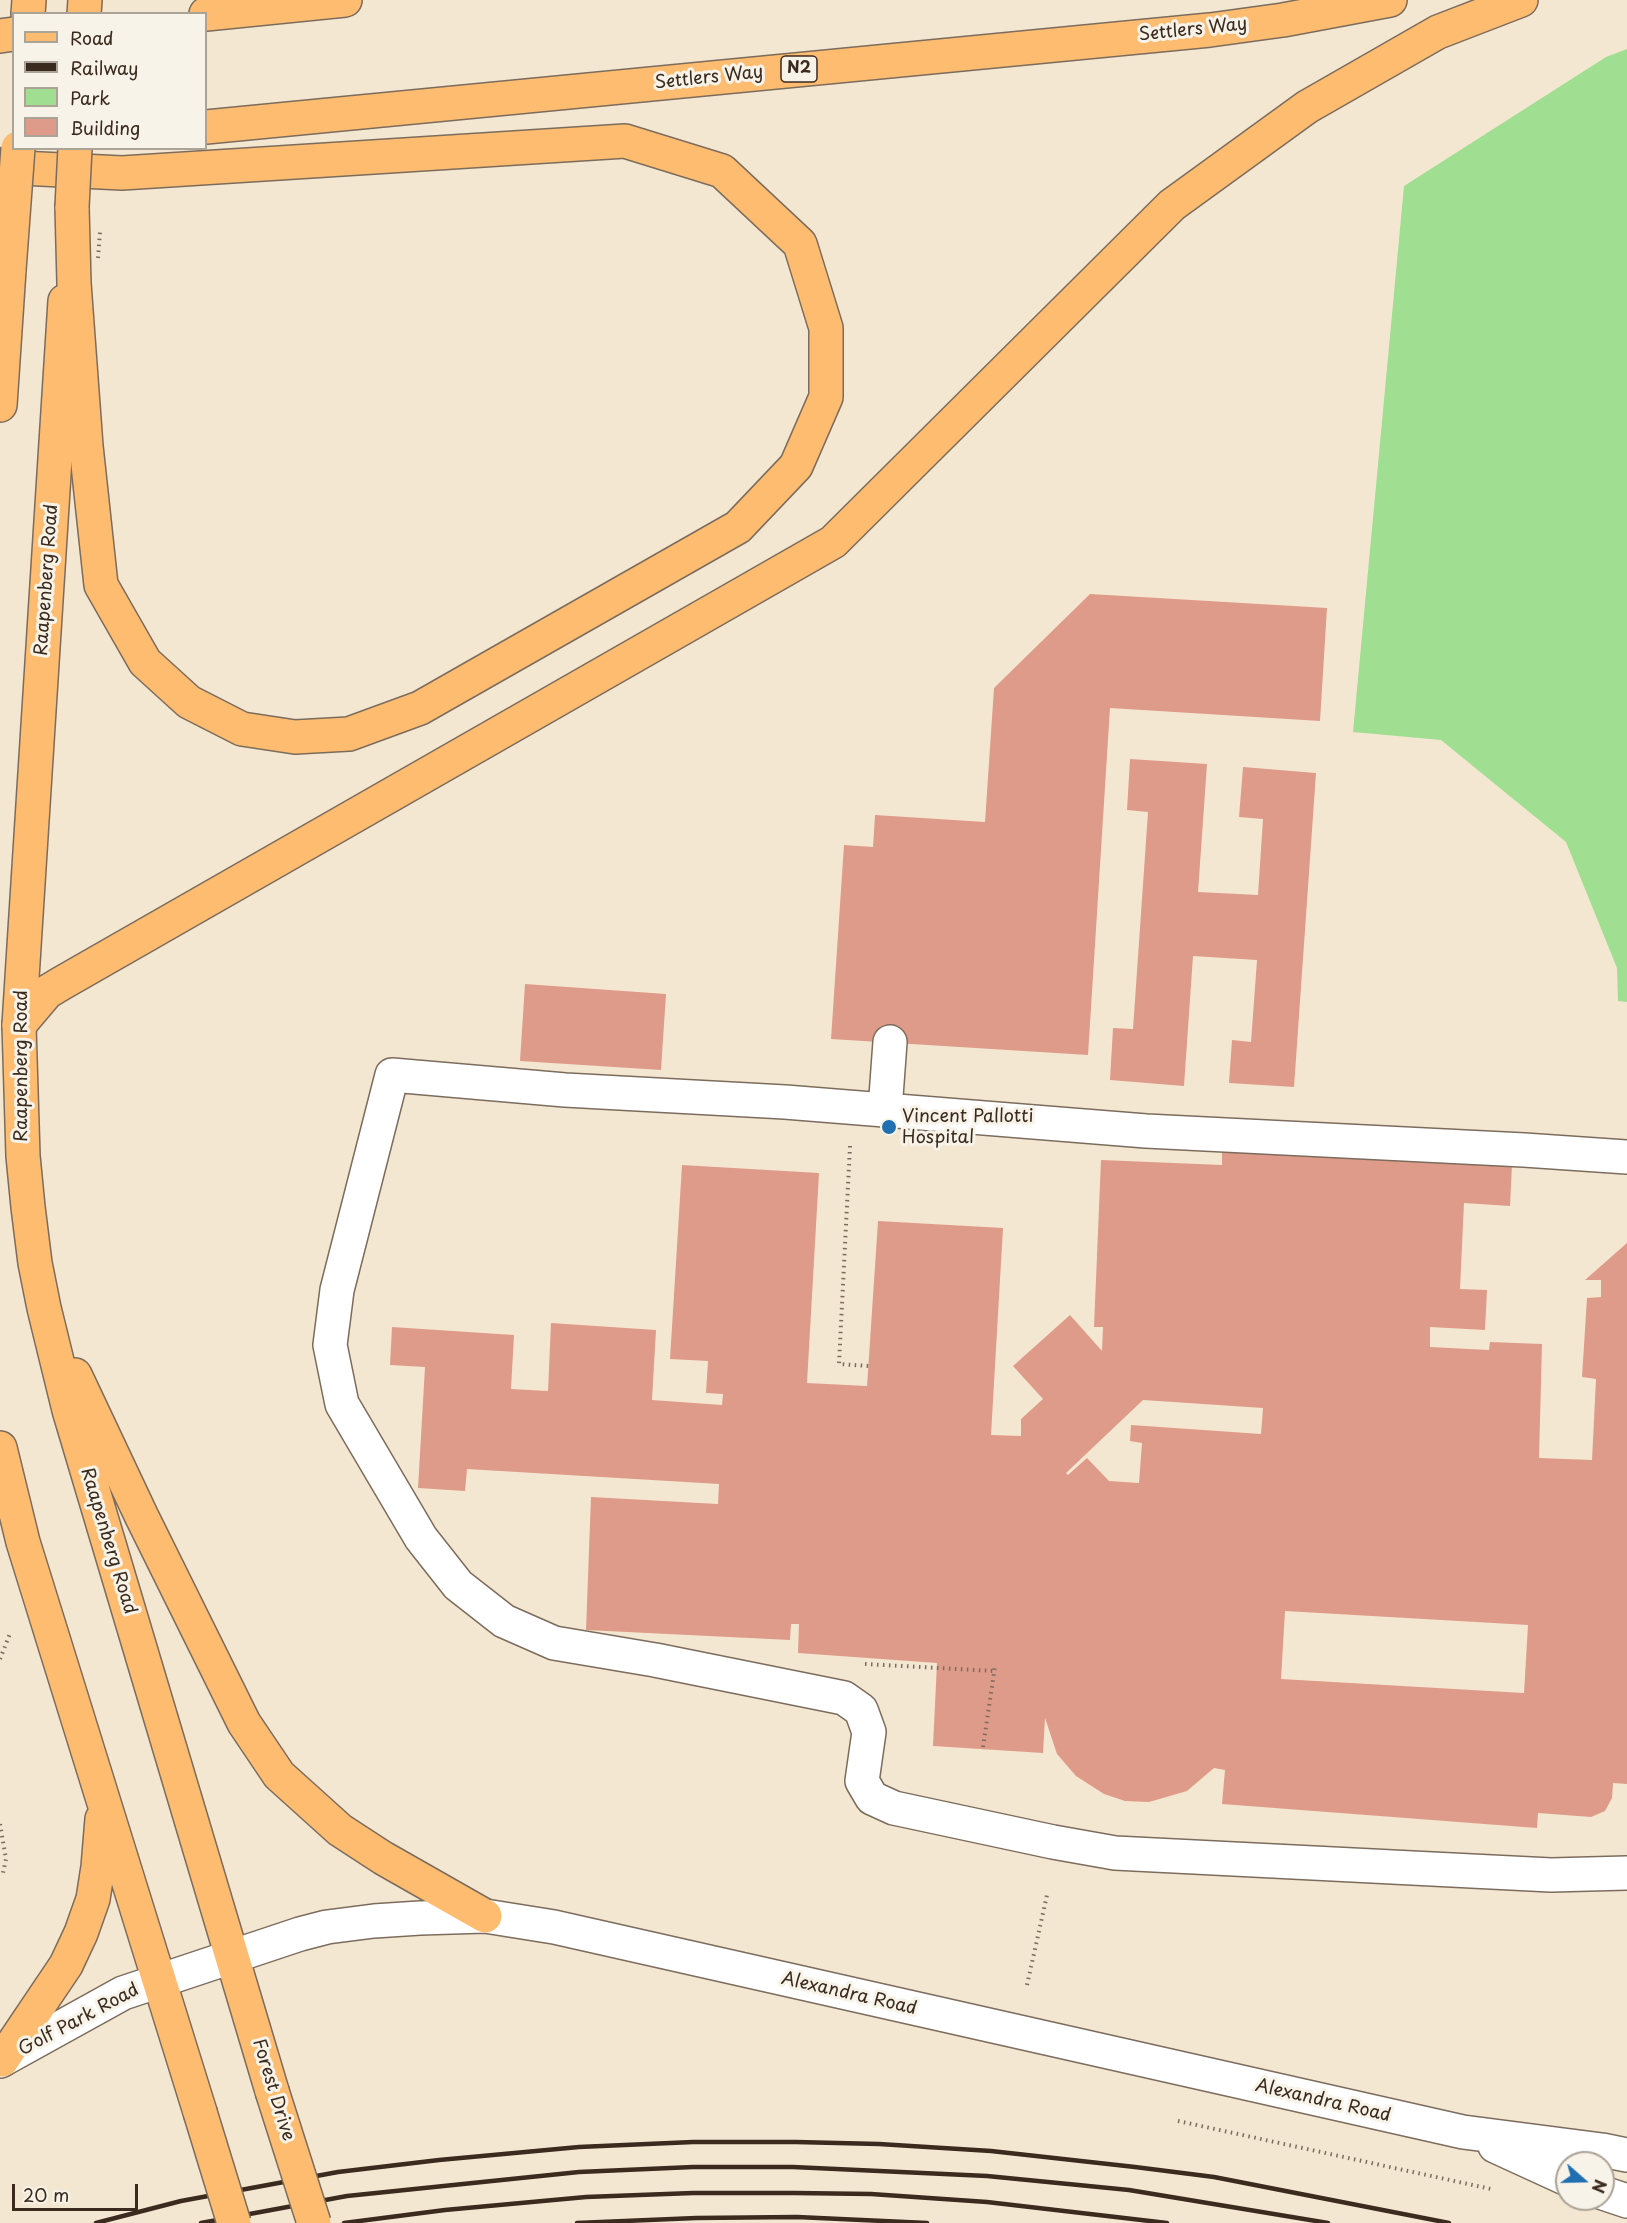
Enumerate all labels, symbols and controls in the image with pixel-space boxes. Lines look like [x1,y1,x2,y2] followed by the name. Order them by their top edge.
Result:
[12,12,207,150] legend
[1138,14,1248,46] street label: Settlers Way
[70,24,114,51] text: Road
[70,54,138,81] text: Railway
[781,56,817,82] road number: N2
[654,62,764,94] street label: Settlers Way
[70,84,110,111] text: Park
[70,114,140,141] text: Building
[31,503,63,657] street label: Raapenberg Road
[11,990,33,1142] street label: Raapenberg Road
[902,1106,1033,1148] place label: Vincent Pallotti Hospital
[880,1118,898,1136] marker: Vincent Pallotti Hospital
[75,1465,141,1617] street label: Raapenberg Road
[779,1968,919,2020] street label: Alexandra Road
[15,1979,143,2061] street label: Golf Park Road
[247,2036,299,2144] street label: Forest Drive
[1253,2075,1393,2127] street label: Alexandra Road
[1555,2151,1615,2211] north arrow
[15,2172,141,2210] scale bar
[1587,2176,1613,2197] text: N
[23,2181,69,2208] text: 20 m

